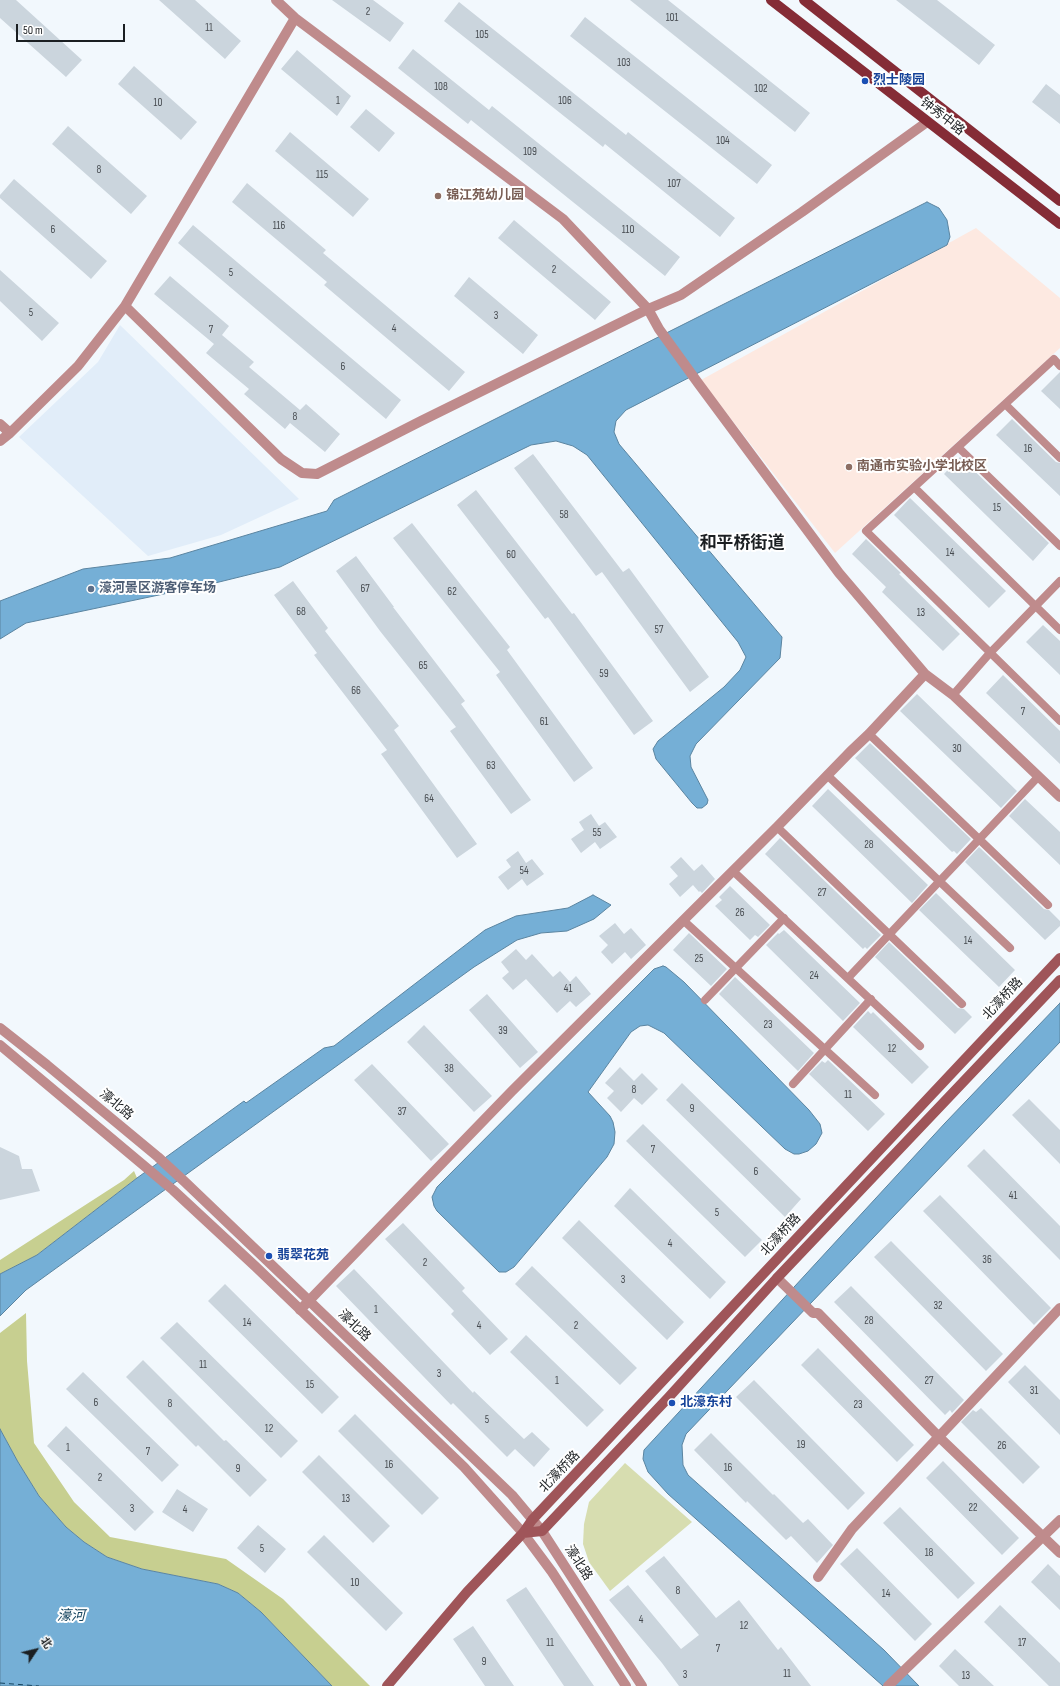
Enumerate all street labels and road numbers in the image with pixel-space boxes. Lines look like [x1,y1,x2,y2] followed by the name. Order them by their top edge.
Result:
[917,95,967,139] street label: 钟秀中路
[980,975,1026,1023] street label: 北濠桥路
[96,1086,136,1124] street label: 濠北路
[758,1211,804,1259] street label: 北濠桥路
[335,1307,373,1345] street label: 濠北路
[536,1448,584,1496] street label: 北濠桥路
[561,1542,595,1584] street label: 濠北路

